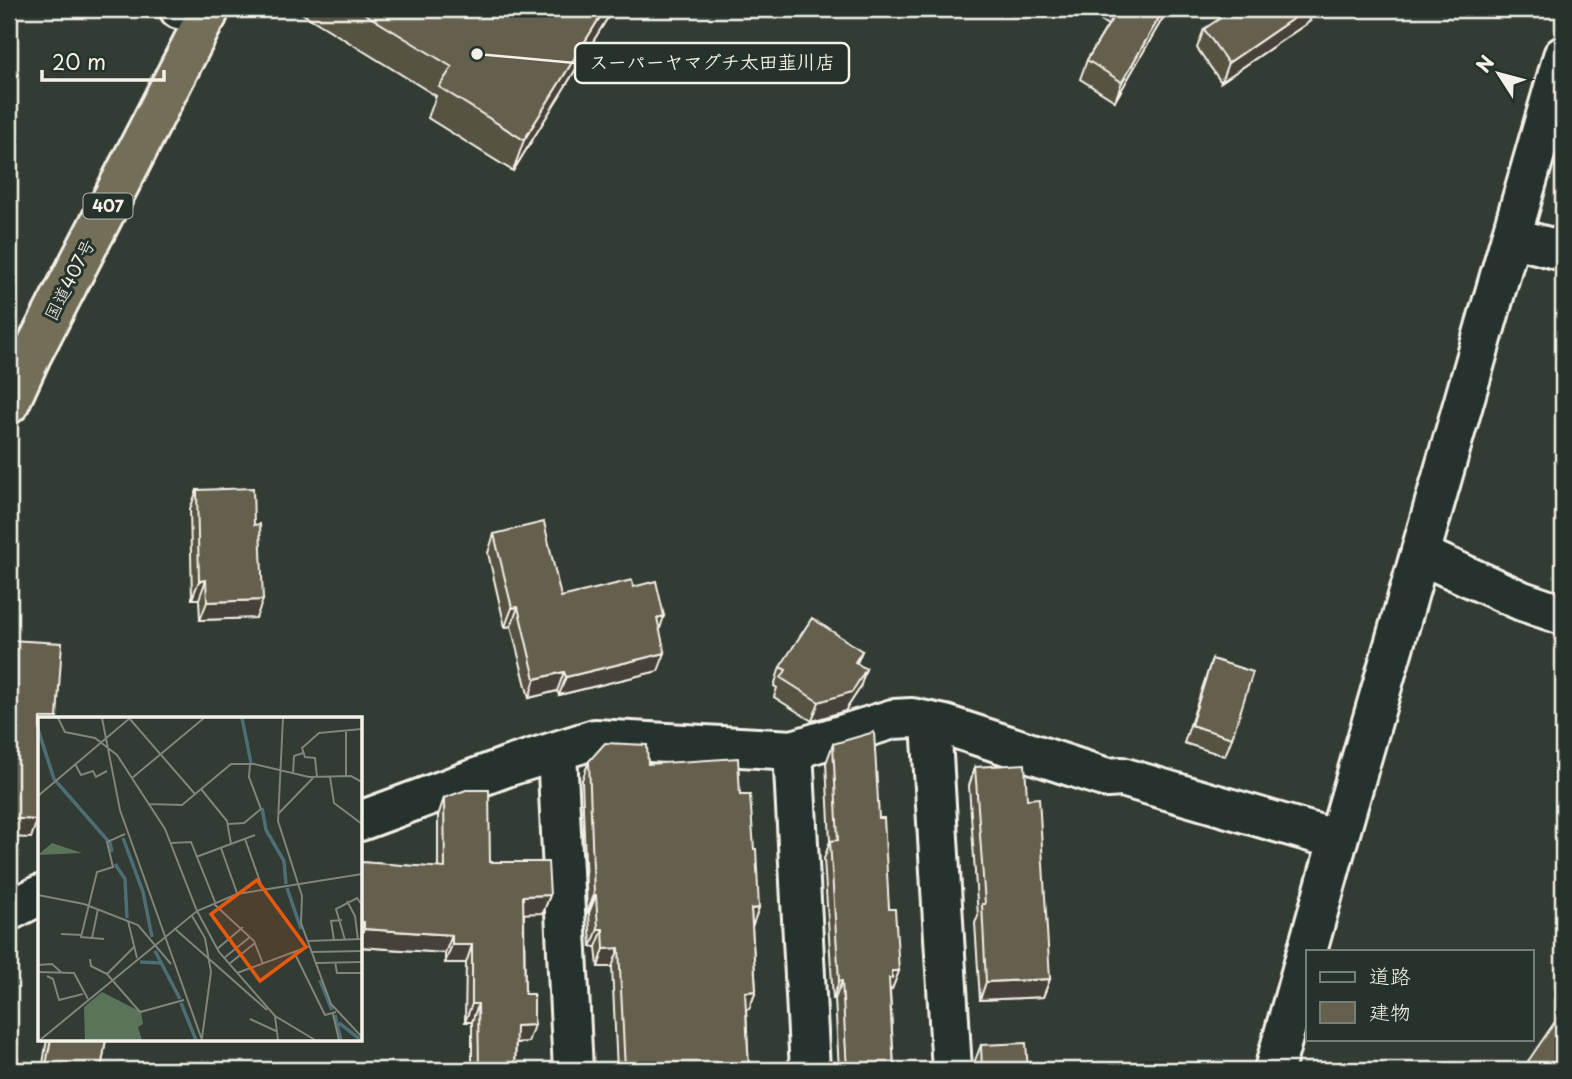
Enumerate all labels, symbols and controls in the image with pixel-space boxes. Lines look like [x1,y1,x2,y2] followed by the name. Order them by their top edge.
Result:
[42,38,164,82] scale bar
[1464,38,1534,108] north arrow
[575,43,849,83] callout: スーパーヤマグチ太田韮川店
[52,45,106,77] text: 20 m
[589,47,835,75] text: スーパーヤマグチ太田韮川店
[1469,49,1500,78] text: N
[84,194,132,218] road number: 407
[36,234,101,325] street label: 国道407号
[38,717,362,1040] inset map
[1306,950,1534,1040] legend
[1369,959,1411,991] text: 道路
[1369,995,1411,1027] text: 建物

